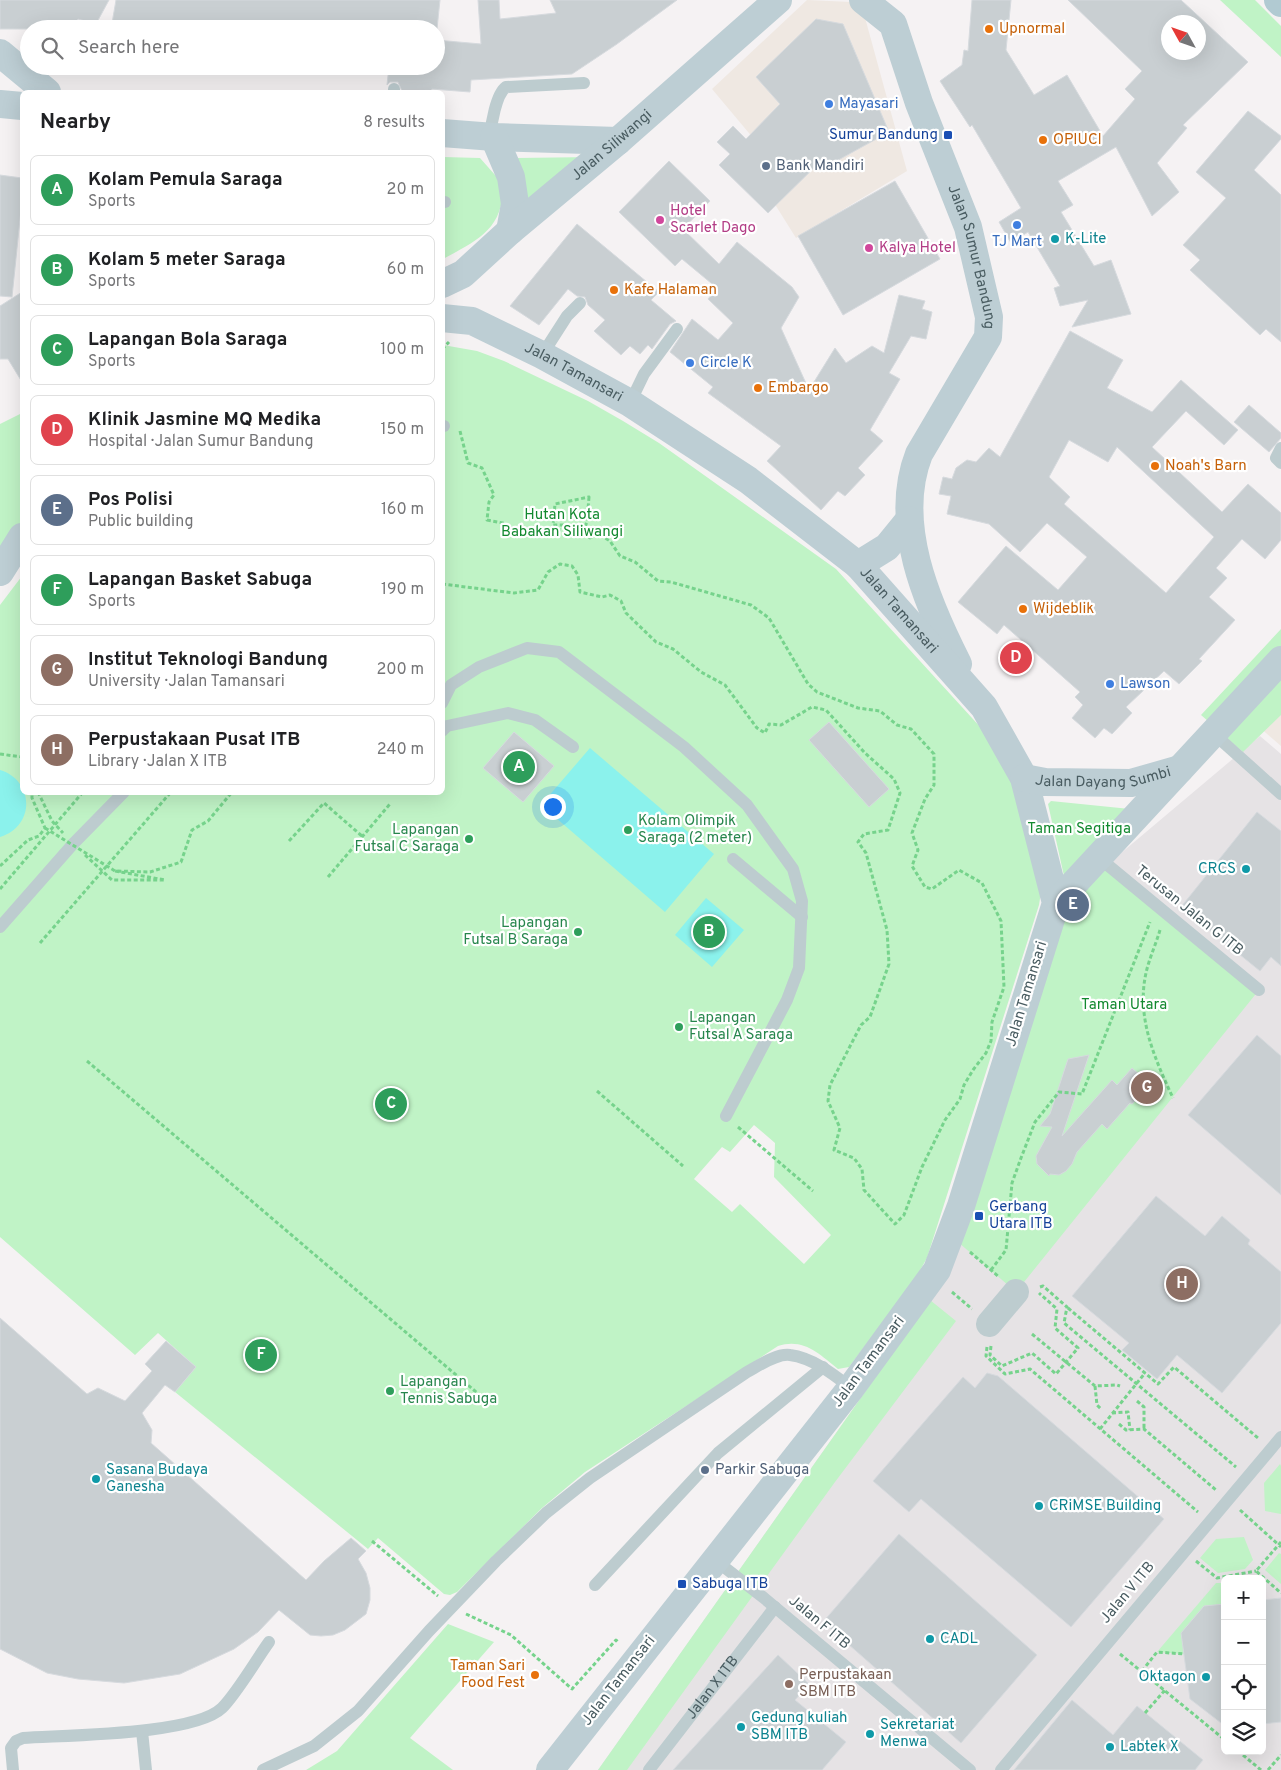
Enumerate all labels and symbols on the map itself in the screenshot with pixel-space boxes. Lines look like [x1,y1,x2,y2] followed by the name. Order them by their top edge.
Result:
[1161,15,1206,60] north arrow
[999,20,1065,39] place label: Upnormal
[983,23,995,35] marker: Upnormal
[839,95,899,114] place label: Mayasari
[823,98,835,110] marker: Mayasari
[568,106,656,185] street label: Jalan Siliwangi
[829,126,938,145] place label: Sumur Bandung
[942,129,954,141] marker: Sumur Bandung
[1053,131,1102,150] place label: OPIUCI
[1037,134,1049,146] marker: OPIUCI
[776,157,864,176] place label: Bank Mandiri
[760,160,772,172] marker: Bank Mandiri
[943,182,999,330] street label: Jalan Sumur Bandung
[670,202,756,238] place label: Hotel Scarlet Dago
[654,214,666,226] marker: Hotel Scarlet Dago
[1011,219,1023,231] marker: TJ Mart
[1065,230,1106,249] place label: K-Lite
[992,233,1042,252] place label: TJ Mart
[1049,233,1061,245] marker: K-Lite
[879,239,956,258] place label: Kalya Hotel
[863,242,875,254] marker: Kalya Hotel
[624,281,717,300] place label: Kafe Halaman
[608,284,620,296] marker: Kafe Halaman
[521,338,626,407] street label: Jalan Tamansari
[700,354,752,373] place label: Circle K
[684,357,696,369] marker: Circle K
[768,379,829,398] place label: Embargo
[752,382,764,394] marker: Embargo
[1165,457,1247,476] place label: Noah's Barn
[1149,460,1161,472] marker: Noah's Barn
[501,506,623,542] park label: Hutan Kota Babakan Siliwangi
[855,563,942,658] street label: Jalan Tamansari
[1033,600,1094,619] place label: Wijdeblik
[1017,603,1029,615] marker: Wijdeblik
[1000,639,1032,677] pin: D
[1120,675,1170,694] place label: Lawson
[1104,678,1116,690] marker: Lawson
[503,748,535,786] pin: A
[1034,763,1173,793] street label: Jalan Dayang Sumbi
[540,794,566,820] your location
[638,812,752,848] place label: Kolam Olimpik Saraga (2 meter)
[1027,820,1131,839] park label: Taman Segitiga
[354,821,459,857] place label: Lapangan Futsal C Saraga
[622,824,634,836] marker: Kolam Olimpik Saraga (2 meter)
[463,833,475,845] marker: Lapangan Futsal C Saraga
[1198,860,1236,879] place label: CRCS
[1131,862,1247,960] street label: Terusan Jalan G ITB
[1240,863,1252,875] marker: CRCS
[1057,886,1089,924] pin: E
[693,913,725,951] pin: B
[463,914,568,950] place label: Lapangan Futsal B Saraga
[572,926,584,938] marker: Lapangan Futsal B Saraga
[1002,939,1052,1049] street label: Jalan Tamansari
[1081,996,1167,1015] park label: Taman Utara
[689,1009,793,1045] place label: Lapangan Futsal A Saraga
[673,1021,685,1033] marker: Lapangan Futsal A Saraga
[1131,1069,1163,1107] pin: G
[375,1085,407,1123] pin: C
[989,1198,1053,1234] place label: Gerbang Utara ITB
[973,1210,985,1222] marker: Gerbang Utara ITB
[1166,1265,1198,1303] pin: H
[829,1313,909,1411] street label: Jalan Tamansari
[245,1336,277,1374] pin: F
[400,1373,497,1409] place label: Lapangan Tennis Sabuga
[384,1385,396,1397] marker: Lapangan Tennis Sabuga
[106,1461,208,1497] place label: Sasana Budaya Ganesha
[715,1461,809,1480] place label: Parkir Sabuga
[699,1464,711,1476] marker: Parkir Sabuga
[90,1473,102,1485] marker: Sasana Budaya Ganesha
[1049,1497,1161,1516] place label: CRiMSE Building
[1033,1500,1045,1512] marker: CRiMSE Building
[1097,1558,1159,1628] street label: Jalan V ITB
[692,1575,768,1594] place label: Sabuga ITB
[676,1578,688,1590] marker: Sabuga ITB
[784,1592,854,1654] street label: Jalan F ITB
[940,1630,978,1649] place label: CADL
[578,1632,660,1730] street label: Jalan Tamansari
[924,1633,936,1645] marker: CADL
[682,1652,743,1723] street label: Jalan X ITB
[450,1657,525,1693] place label: Taman Sari Food Fest
[799,1666,892,1702] place label: Perpustakaan SBM ITB
[1138,1668,1196,1687] place label: Oktagon
[529,1669,541,1681] marker: Taman Sari Food Fest
[1200,1671,1212,1683] marker: Oktagon
[783,1678,795,1690] marker: Perpustakaan SBM ITB
[751,1709,848,1745] place label: Gedung kuliah SBM ITB
[880,1716,955,1752] place label: Sekretariat Menwa
[735,1721,747,1733] marker: Gedung kuliah SBM ITB
[864,1728,876,1740] marker: Sekretariat Menwa
[1120,1738,1179,1757] place label: Labtek X
[1104,1741,1116,1753] marker: Labtek X

